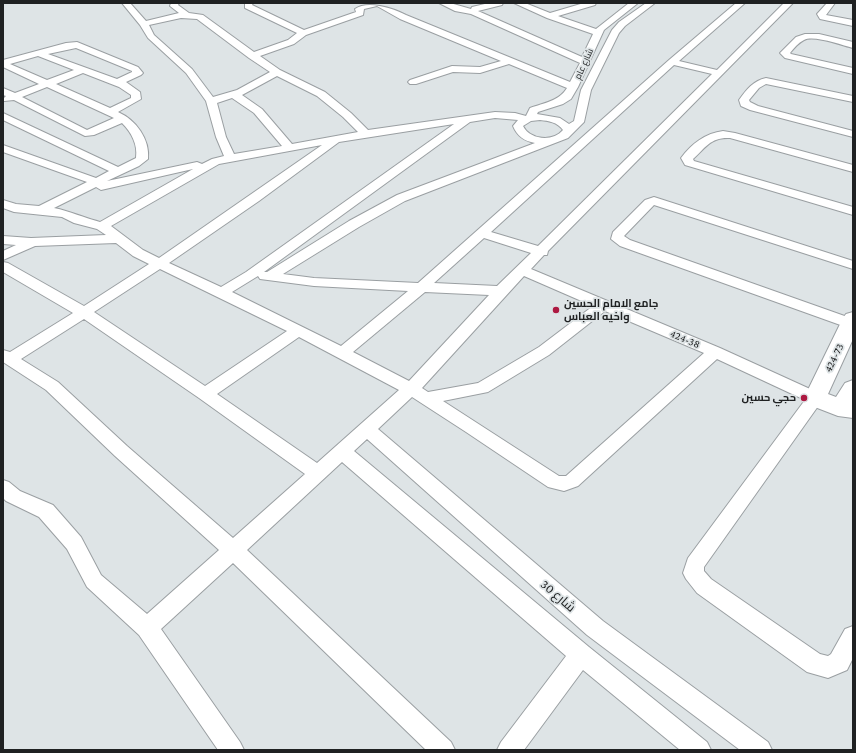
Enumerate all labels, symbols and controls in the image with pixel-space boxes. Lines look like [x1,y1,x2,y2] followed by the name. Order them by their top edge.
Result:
[572,47,596,81] street label: شارع عام
[564,297,658,323] place label: جامع الامام الحسين واخيه العباس
[551,305,561,315] marker: جامع الامام الحسين واخيه العباس
[668,327,702,351] street label: 424-38
[821,341,847,375] street label: 424-73
[742,391,796,405] place label: حجي حسين
[799,393,809,403] marker: حجي حسين
[537,577,579,615] street label: شارع 30

